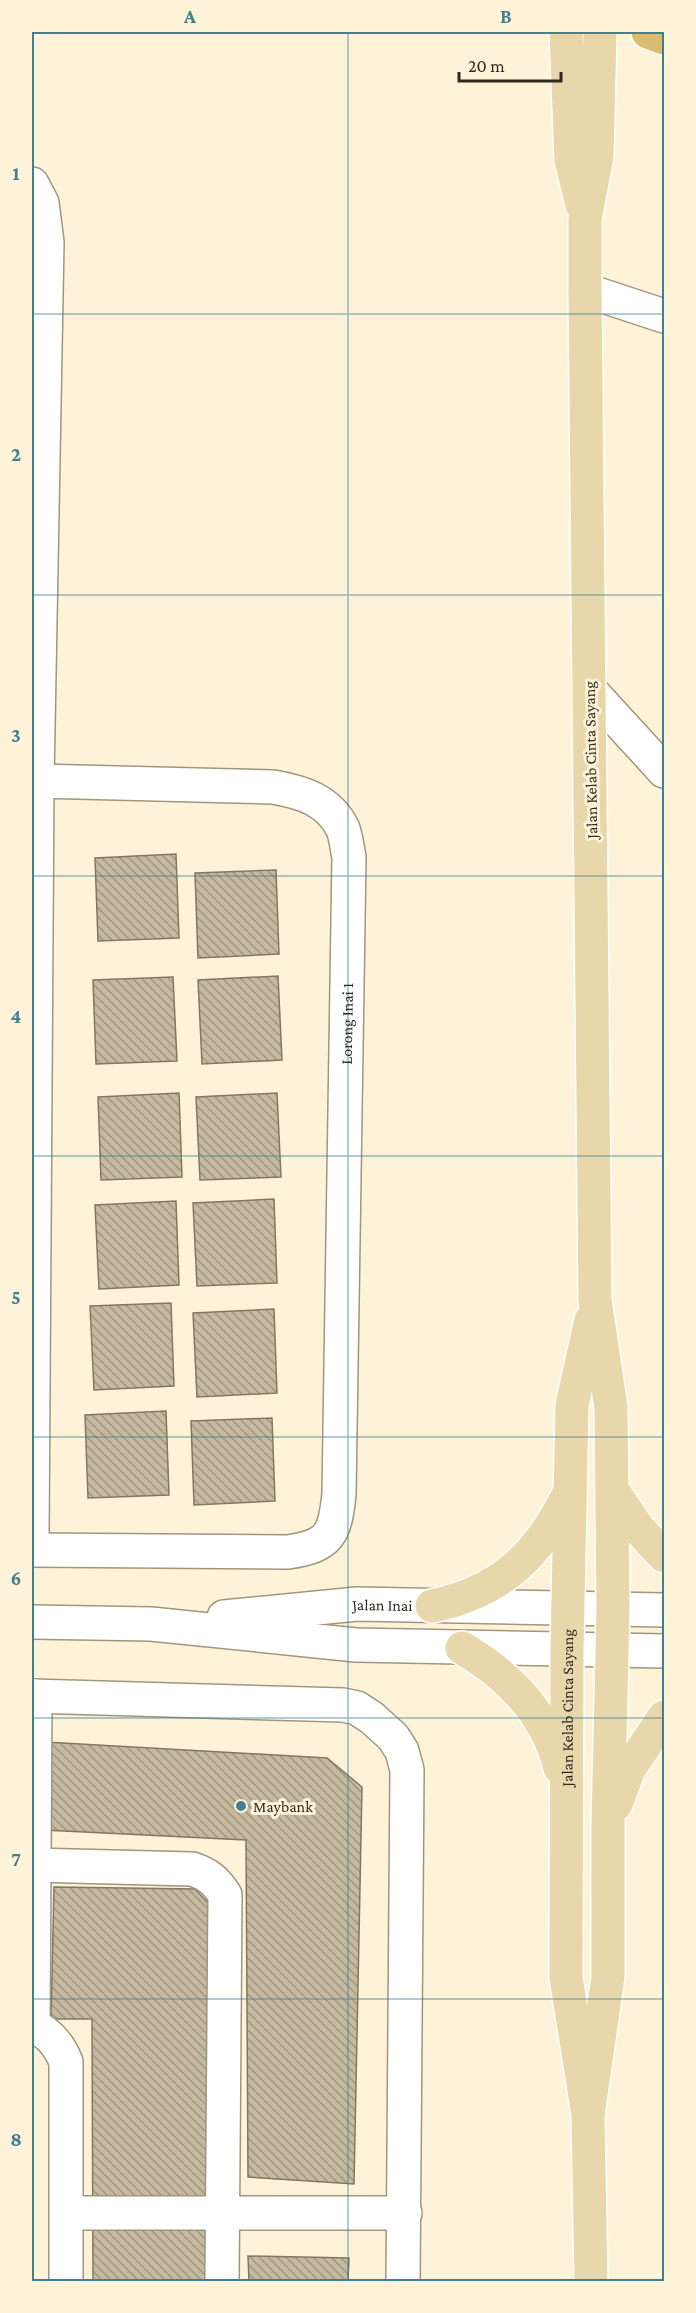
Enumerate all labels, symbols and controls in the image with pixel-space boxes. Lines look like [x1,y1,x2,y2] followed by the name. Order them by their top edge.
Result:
[183,5,197,27] text: A
[500,5,512,27] text: B
[459,45,561,83] scale bar
[468,56,505,76] text: 20 m
[12,162,20,184] text: 1
[11,443,21,465] text: 2
[581,681,601,841] street label: Jalan Kelab Cinta Sayang
[11,724,21,746] text: 3
[338,983,356,1065] street label: Lorong Inai 1
[11,1005,22,1027] text: 4
[11,1286,21,1308] text: 5
[11,1567,21,1589] text: 6
[349,1596,413,1615] street label: Jalan Inai
[559,1628,577,1789] street label: Jalan Kelab Cinta Sayang
[253,1798,313,1816] place label: Maybank
[234,1799,248,1813] marker: Maybank
[11,1848,21,1870] text: 7
[10,2128,22,2150] text: 8

